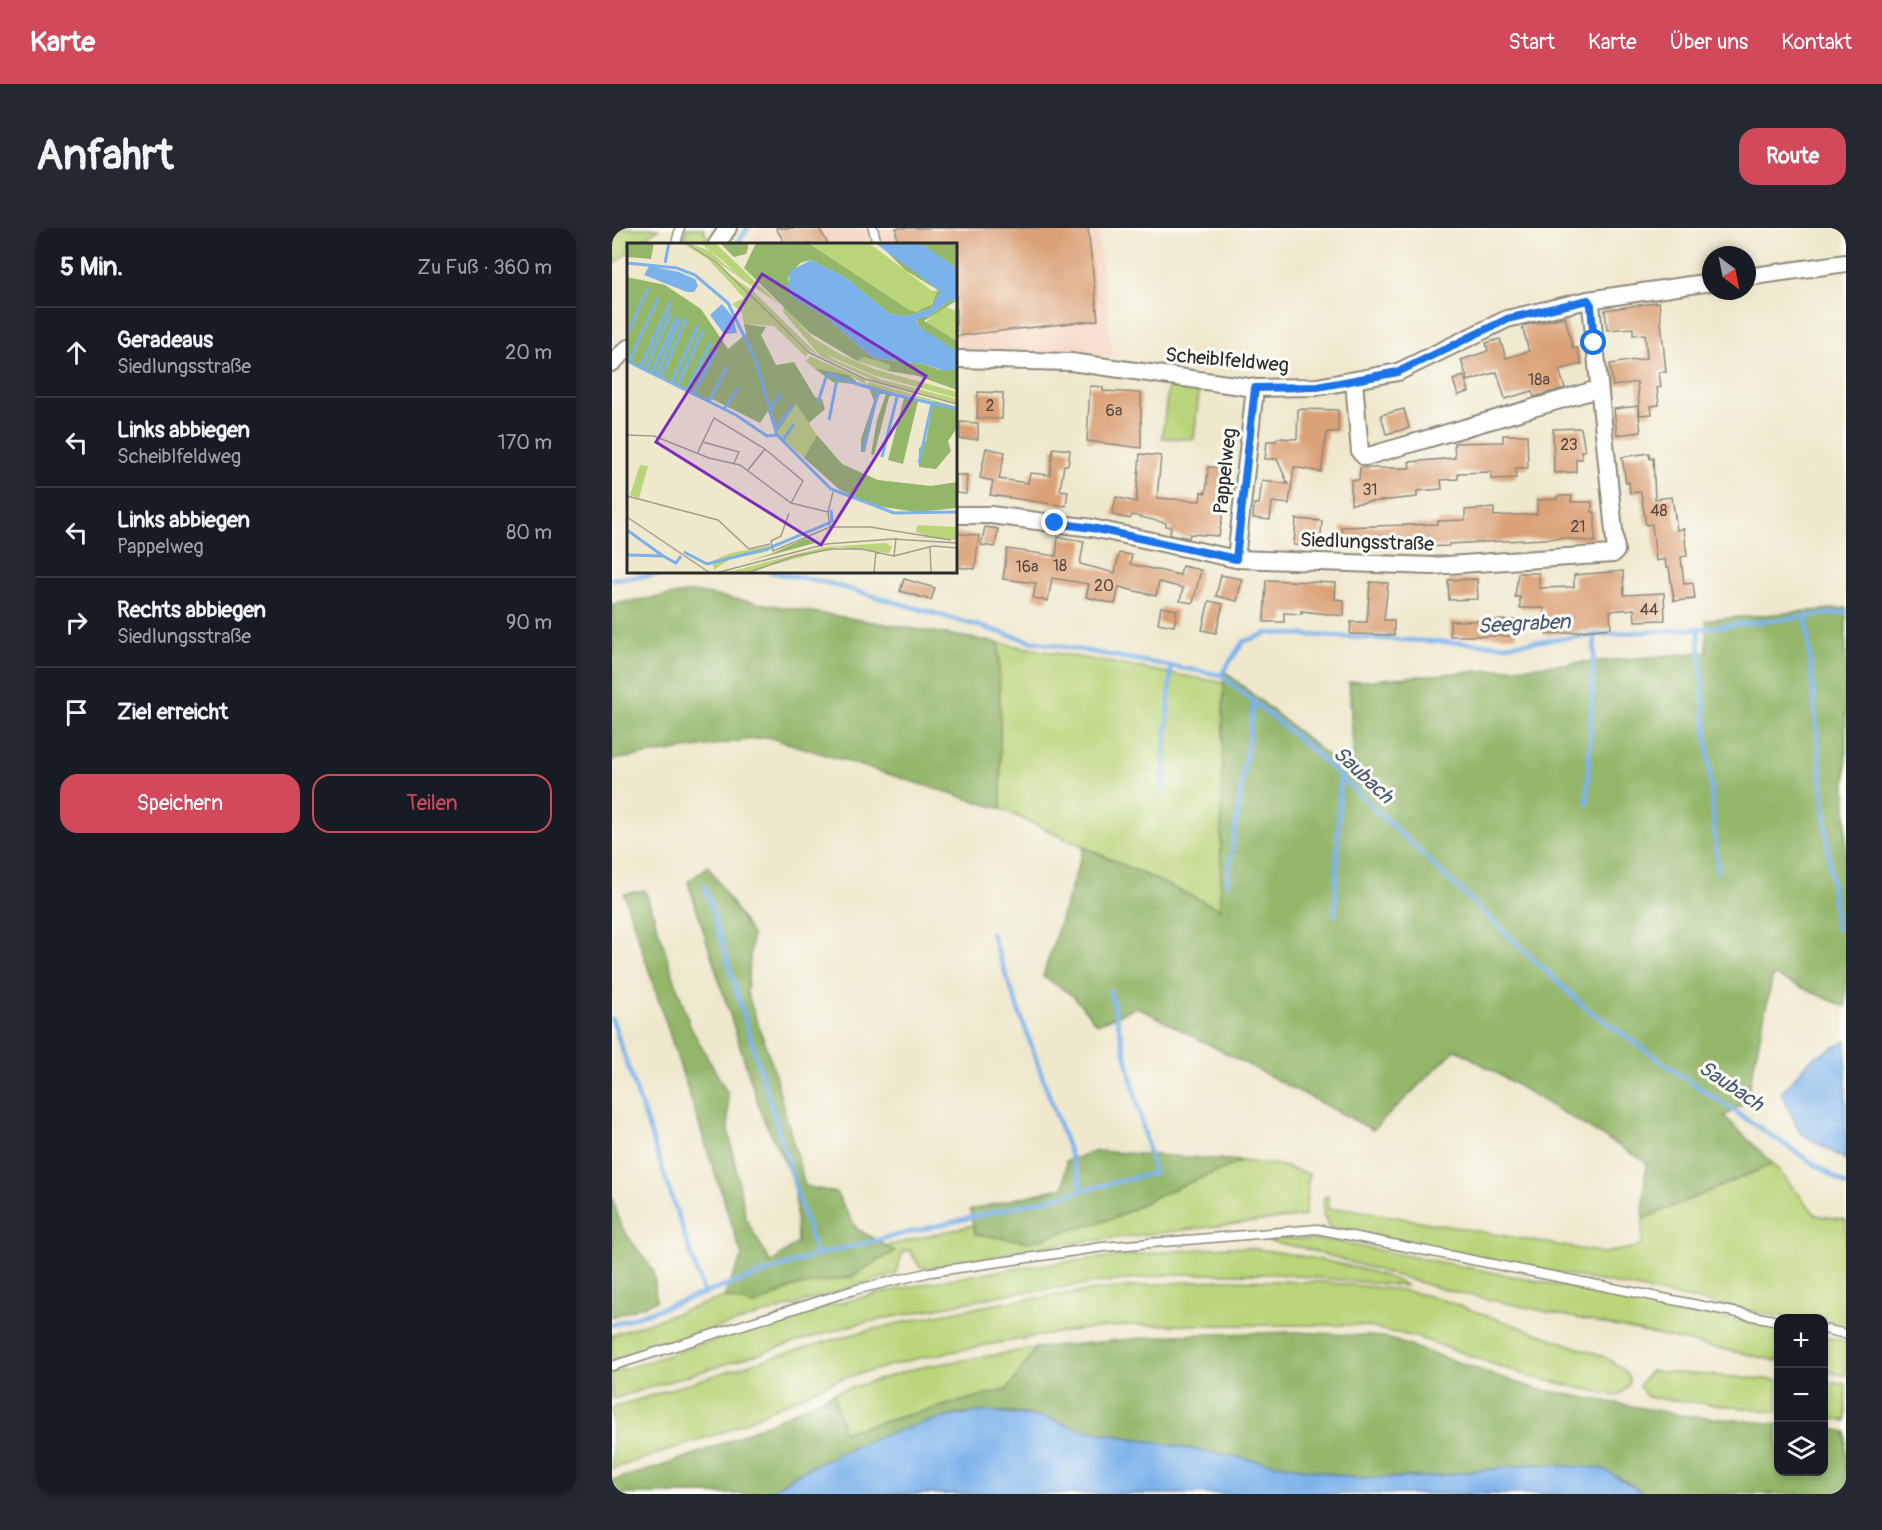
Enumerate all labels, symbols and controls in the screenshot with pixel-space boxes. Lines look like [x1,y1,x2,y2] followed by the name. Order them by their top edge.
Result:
[30,25,95,60] text: Karte
[1509,29,1555,56] text: Start
[1588,29,1637,56] text: Karte
[1670,29,1748,56] text: Über uns
[1781,29,1852,56] text: Kontakt
[1739,128,1846,185] button: Route
[36,130,174,182] text: Anfahrt
[627,243,957,573] inset map
[1702,246,1756,300] north arrow
[60,251,123,283] text: 5 Min.
[417,255,552,280] text: Zu Fuß · 360 m
[117,326,213,354] text: Geradeaus
[1580,329,1606,355] route start
[60,336,93,369] icon: ahead
[505,340,552,365] text: 20 m
[1164,342,1290,378] street label: Scheiblfeldweg
[117,354,251,379] text: Siedlungsstraße
[1528,370,1550,390] house number: 18a
[986,396,995,416] house number: 2
[1106,401,1122,421] house number: 6a
[117,416,250,444] text: Links abbiegen
[60,426,93,459] icon: left
[1208,427,1242,515] street label: Pappelweg
[498,430,552,455] text: 170 m
[1560,435,1578,455] house number: 23
[117,444,241,469] text: Scheiblfeldweg
[1362,480,1378,500] house number: 31
[1650,501,1668,521] house number: 48
[117,506,250,534] text: Links abbiegen
[1041,509,1067,535] route end
[60,516,93,549] icon: left
[1570,517,1586,537] house number: 21
[506,520,552,545] text: 80 m
[1299,527,1435,557] street label: Siedlungsstraße
[117,534,203,559] text: Pappelweg
[1053,556,1067,576] house number: 18
[1015,557,1039,577] house number: 16a
[1094,576,1114,596] house number: 20
[117,596,266,624] text: Rechts abbiegen
[1640,600,1658,620] house number: 44
[60,606,93,639] icon: right
[1477,608,1572,640] water label: Seegraben
[506,610,552,635] text: 90 m
[117,624,251,649] text: Siedlungsstraße
[60,696,93,729] icon: arrive
[117,698,228,726] text: Ziel erreicht
[1327,740,1400,810] water label: Saubach
[60,774,300,833] button: Speichern
[312,774,552,833] button: Teilen
[1693,1054,1770,1118] water label: Saubach
[1774,1314,1828,1476] map controls
[1774,1314,1828,1368] button: +
[1774,1368,1828,1422] button: −
[1774,1422,1828,1476] button: layers

